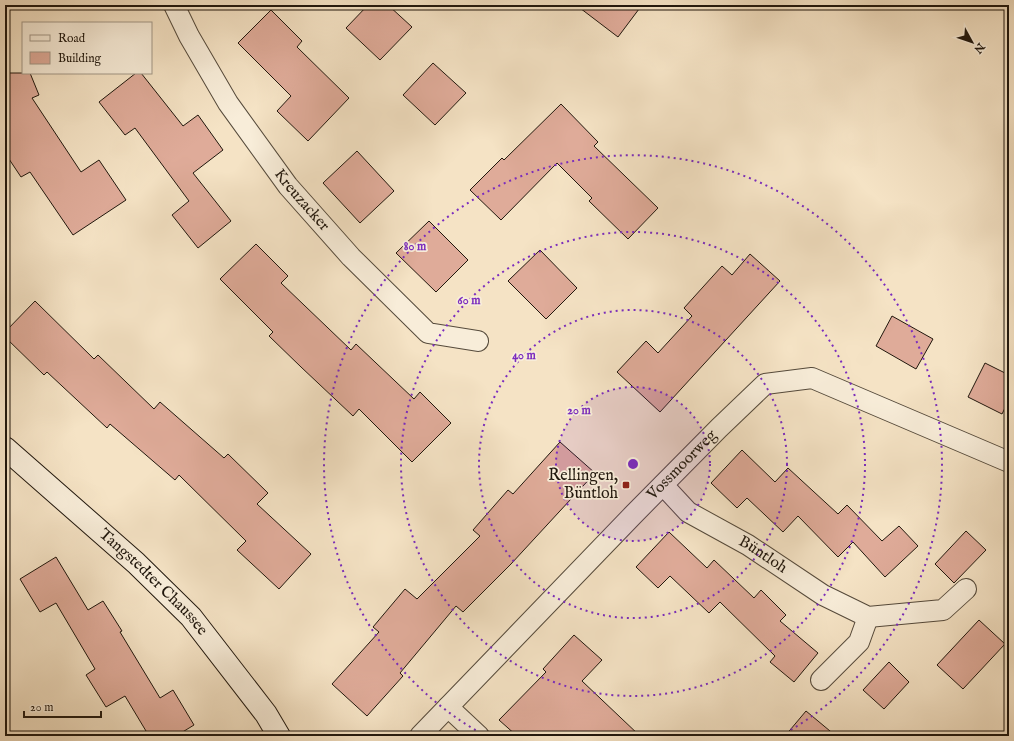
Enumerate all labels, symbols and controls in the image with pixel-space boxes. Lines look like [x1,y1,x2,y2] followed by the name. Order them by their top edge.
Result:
[22,22,152,74] legend
[952,22,992,62] north arrow
[58,31,86,46] text: Road
[970,39,988,56] text: N
[58,51,102,66] text: Building
[269,165,334,236] street label: Kreuzacker
[404,239,427,254] text: 80 m
[458,293,481,308] text: 60 m
[512,348,537,363] text: 40 m
[567,403,591,418] text: 20 m
[642,425,722,505] street label: Vossmoorweg
[626,457,640,471] centre of rings
[548,466,618,504] place label: Rellingen, Büntloh
[621,480,631,490] marker: Rellingen, Büntloh
[94,525,212,640] street label: Tangstedter Chaussee
[735,532,791,578] street label: Büntloh
[24,693,101,719] scale bar
[30,700,53,715] text: 20 m

